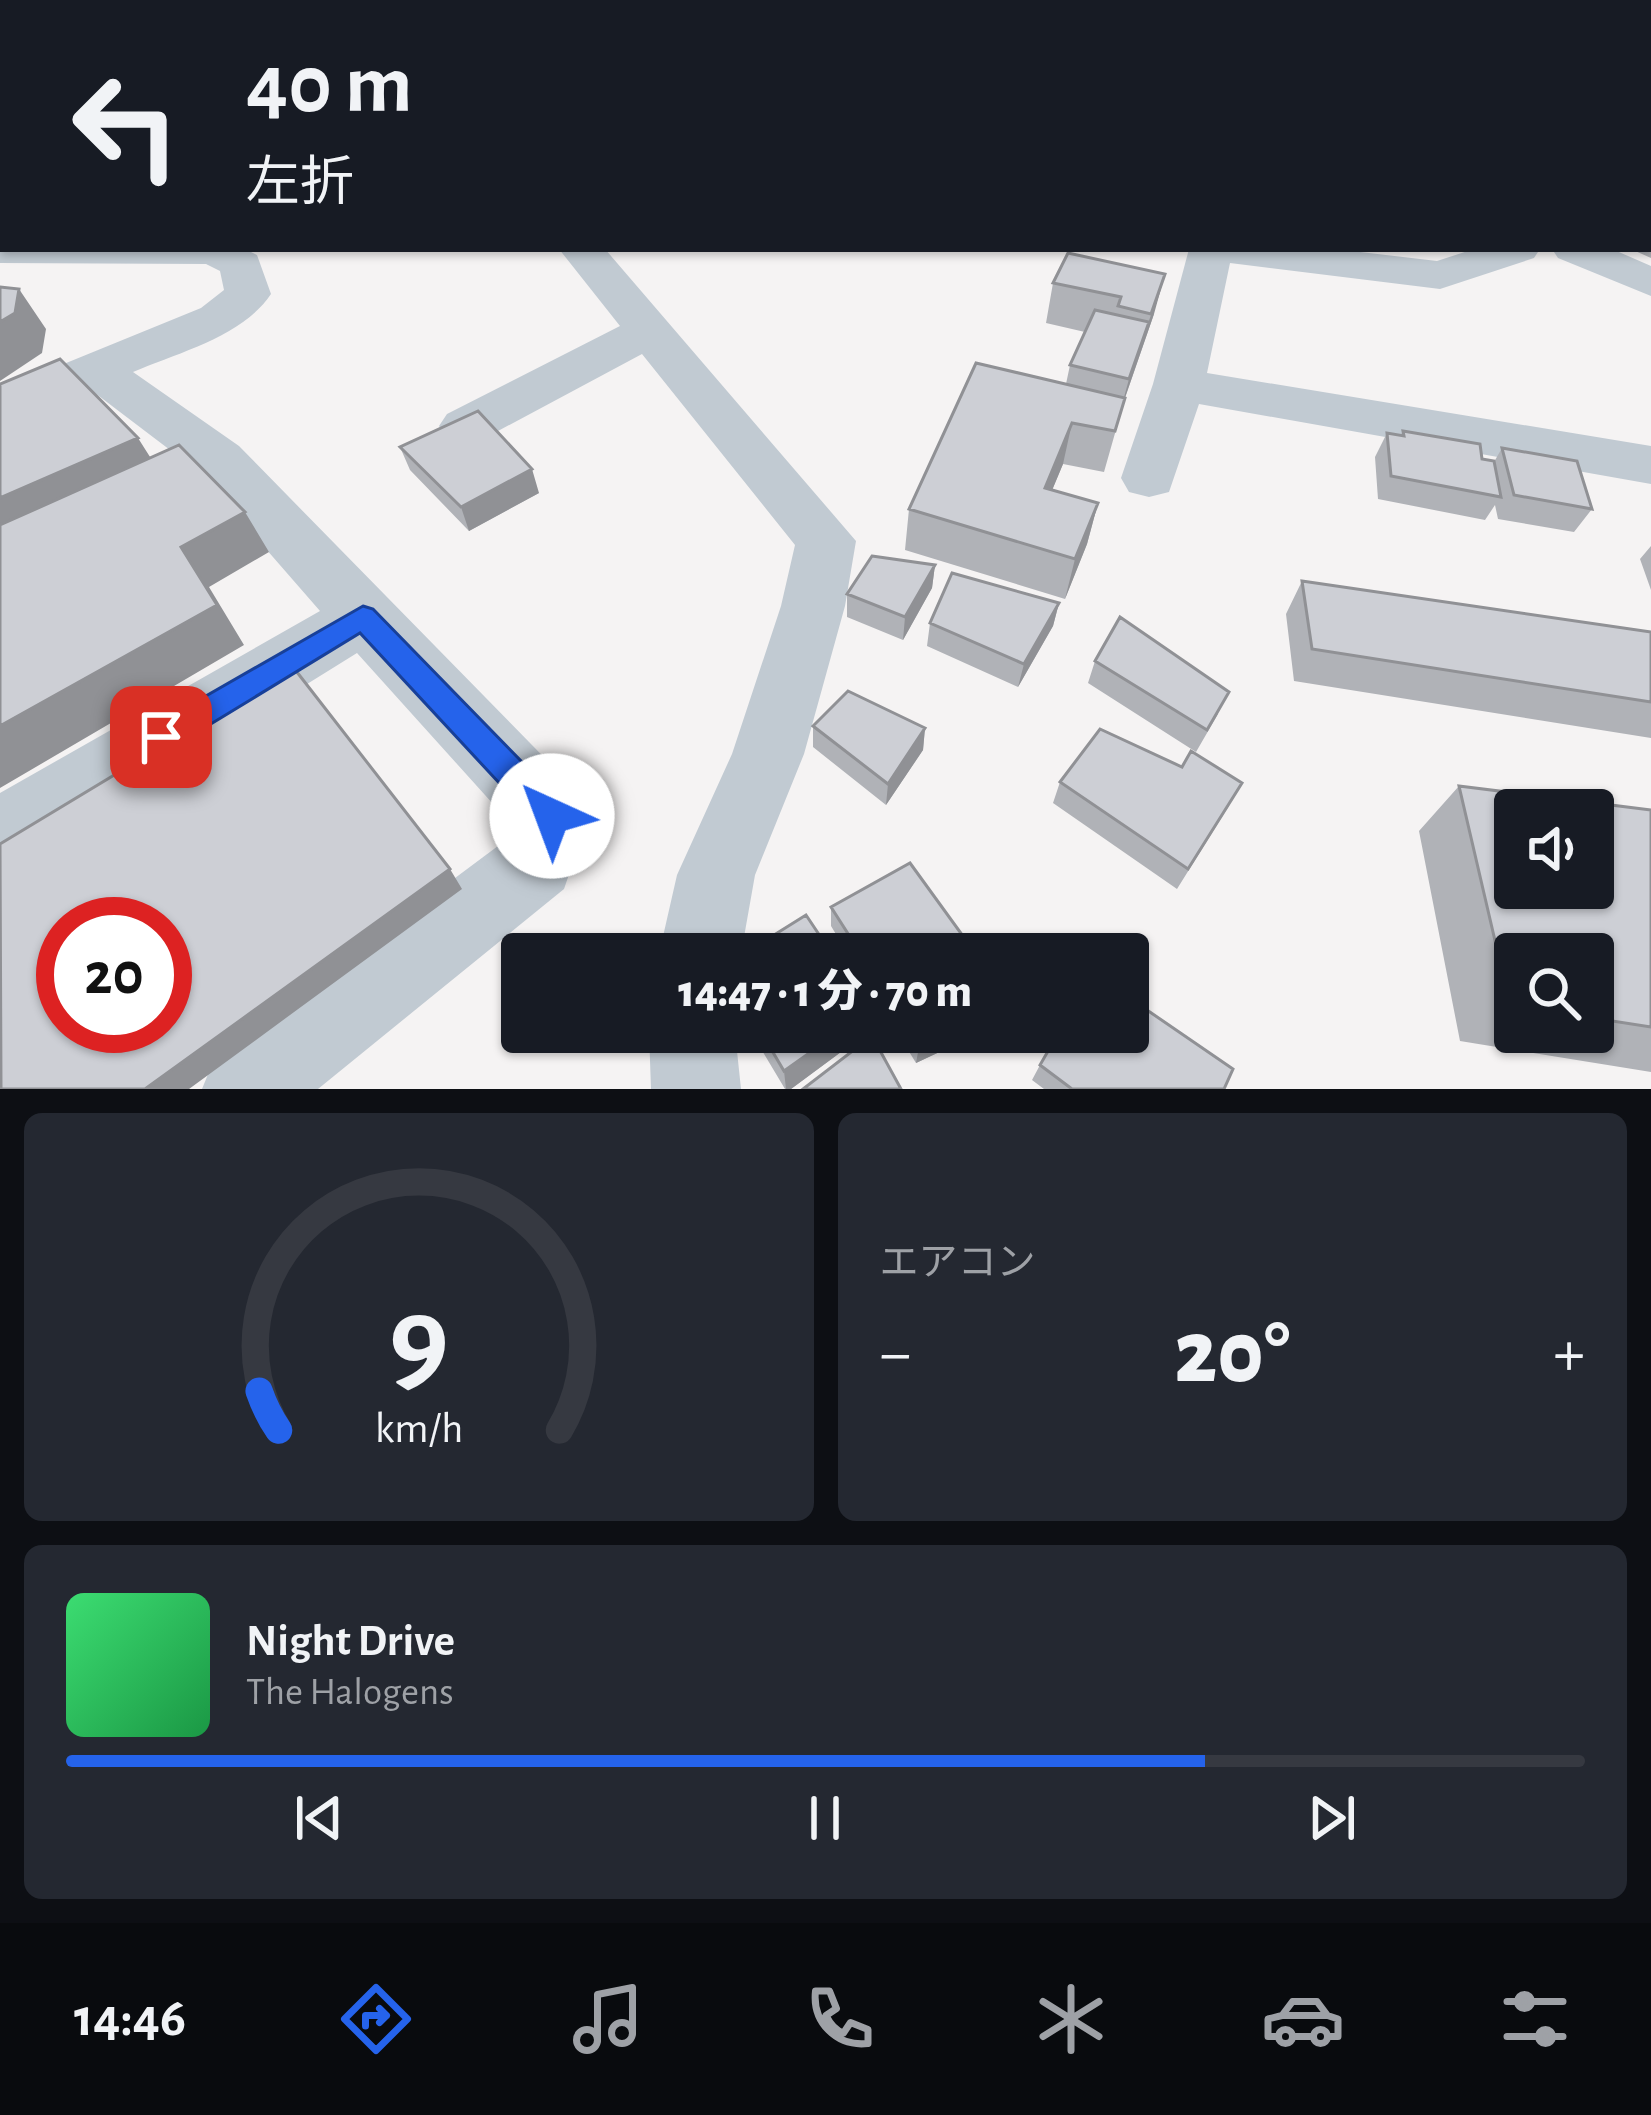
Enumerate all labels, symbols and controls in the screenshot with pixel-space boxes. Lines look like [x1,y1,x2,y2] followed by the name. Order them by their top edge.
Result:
[246,44,413,128] text: 40 m
[48,48,204,204] icon: left
[246,157,354,211] text: 左折
[110,686,212,788] pin
[128,704,194,770] icon: arrive
[489,753,615,879] position arrow
[1494,789,1614,1053] map controls
[1494,789,1614,909] button: sound
[36,897,192,1053] speed limit sign: 20
[1494,933,1614,1053] button: search
[678,970,972,1015] text: 14:47 · 1 分 · 70 m
[880,1244,1036,1283] text: エアコン
[389,1279,449,1404] text: 9
[1174,1309,1290,1399] text: 20°
[880,1321,911,1387] text: −
[1553,1321,1585,1387] text: +
[375,1408,463,1451] text: km/h
[246,1619,455,1664] text: Night Drive
[246,1673,454,1712] text: The Halogens
[286,1785,352,1851] icon: previous
[792,1785,858,1851] icon: pause
[1299,1785,1365,1851] icon: next
[334,1977,418,2061] icon: directions
[566,1977,650,2061] icon: music
[798,1977,882,2061] icon: phone
[1029,1977,1113,2061] icon: climate
[1261,1977,1345,2061] icon: car
[1493,1977,1577,2061] icon: filters
[74,1992,186,2046] text: 14:46

